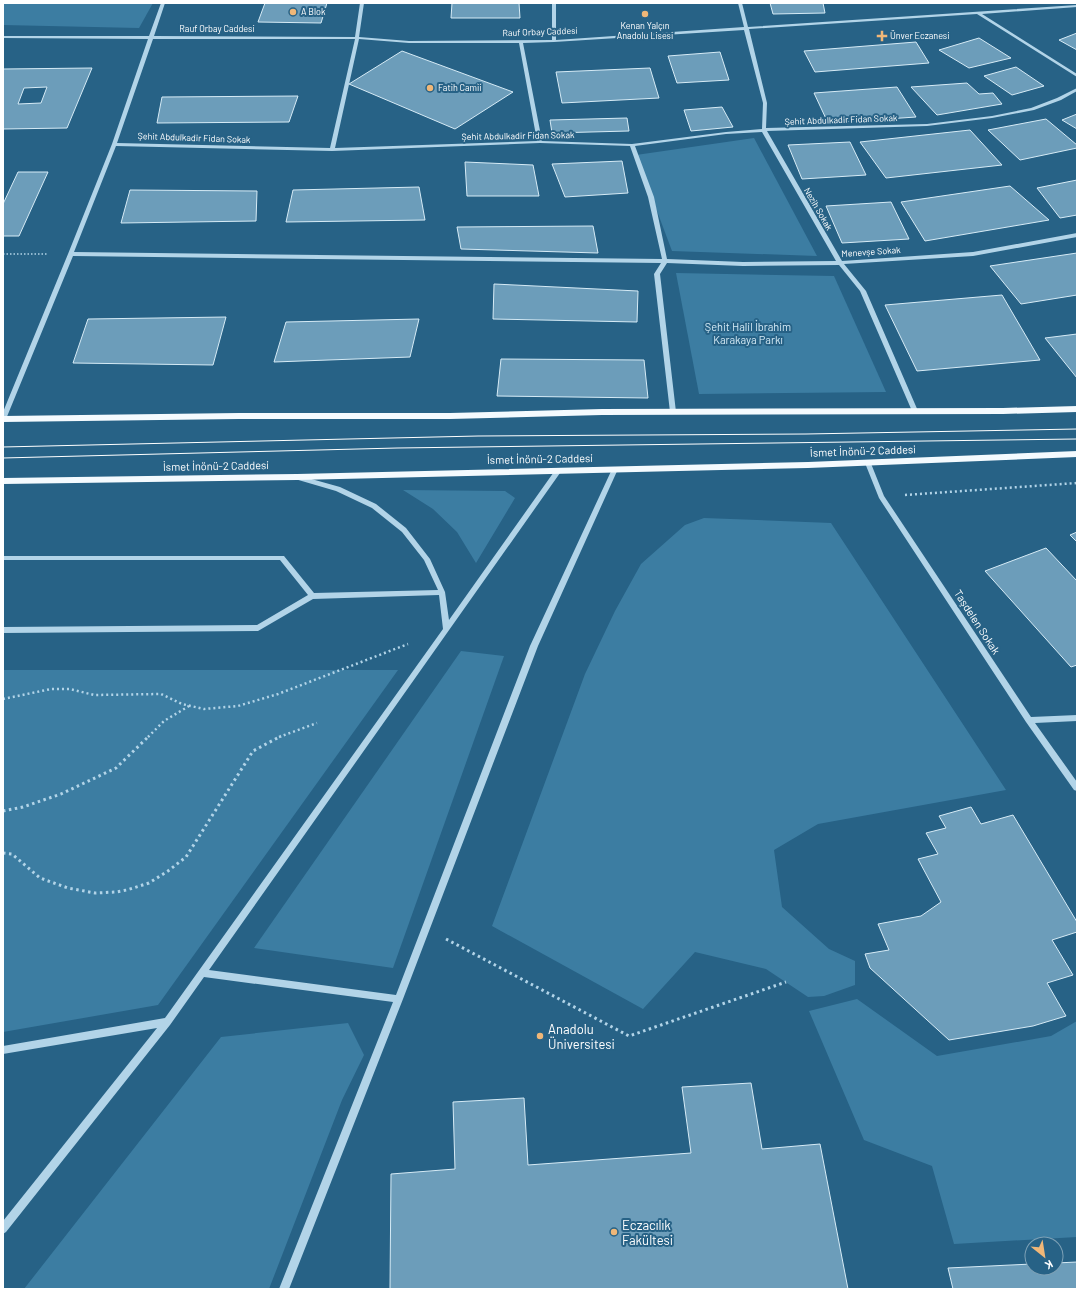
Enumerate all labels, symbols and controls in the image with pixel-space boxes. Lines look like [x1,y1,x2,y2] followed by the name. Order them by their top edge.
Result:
[301,6,326,17] place label: A Blok
[288,7,298,17] marker: A Blok
[640,9,650,19] marker: Kenan Yalçın Anadolu Lisesi
[617,20,673,41] place label: Kenan Yalçın Anadolu Lisesi
[179,23,255,34] street label: Rauf Orbay Caddesi
[502,25,578,38] street label: Rauf Orbay Caddesi
[890,30,949,41] place label: Ünver Eczanesi
[877,31,887,41] marker: Ünver Eczanesi
[438,82,482,93] place label: Fatih Camii
[425,83,435,93] marker: Fatih Camii
[784,112,898,127] street label: Şehit Abdulkadir Fidan Sokak
[461,129,575,142] street label: Şehit Abdulkadir Fidan Sokak
[137,130,251,145] street label: Şehit Abdulkadir Fidan Sokak
[802,185,835,233] street label: Nezih Sokak
[841,244,901,259] street label: Menevşe Sokak
[705,319,791,346] park label: Şehit Halil İbrahim Karakaya Parkı
[810,441,916,459] street label: İsmet İnönü-2 Caddesi
[487,450,593,466] street label: İsmet İnönü-2 Caddesi
[163,457,269,473] street label: İsmet İnönü-2 Caddesi
[952,587,1003,657] street label: Taşdelen Sokak
[548,1021,615,1052] place label: Anadolu Üniversitesi
[535,1031,545,1041] marker: Anadolu Üniversitesi
[622,1217,673,1248] place label: Eczacılık Fakültesi
[609,1227,619,1237] marker: Eczacılık Fakültesi
[1024,1236,1064,1276] north arrow
[1043,1258,1055,1272] text: K

